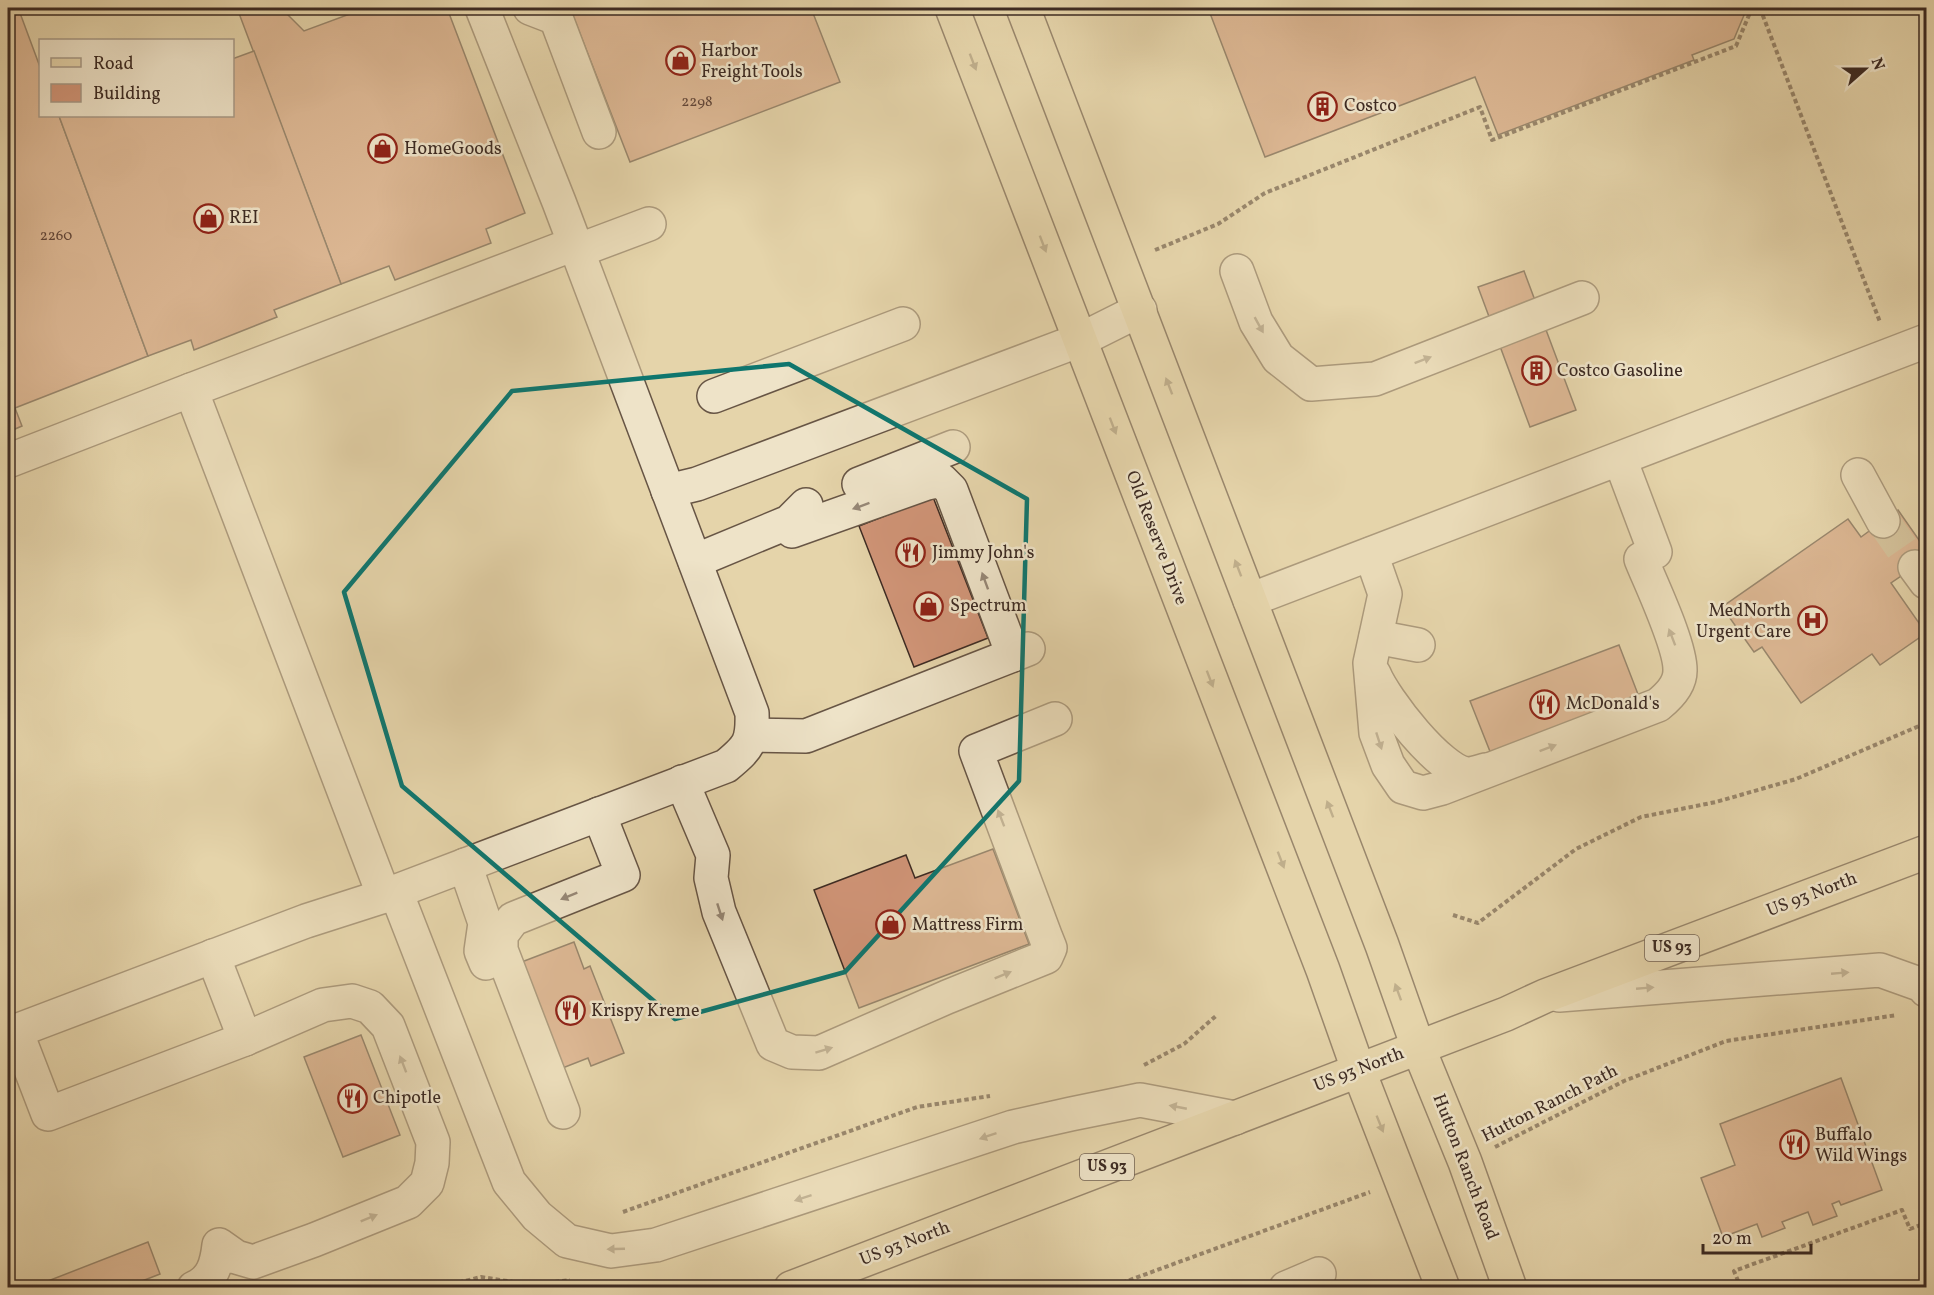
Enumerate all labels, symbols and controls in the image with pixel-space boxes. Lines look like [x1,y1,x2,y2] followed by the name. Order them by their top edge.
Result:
[39,39,234,117] legend
[701,39,803,85] place label: Harbor Freight Tools
[1835,39,1895,99] north arrow
[664,45,696,77] shop icon: Harbor Freight Tools
[93,52,134,77] text: Road
[968,53,978,71] one-way arrow
[1865,55,1890,74] text: N
[93,82,161,107] text: Building
[1307,90,1339,122] building icon: Costco
[681,92,713,113] house number: 2298
[1344,94,1397,119] place label: Costco
[367,133,399,165] shop icon: HomeGoods
[404,137,502,162] place label: HomeGoods
[192,202,224,234] shop icon: REI
[229,206,259,231] place label: REI
[40,226,72,247] house number: 2260
[1039,235,1048,253] one-way arrow
[1254,317,1264,334] one-way arrow
[1414,355,1432,365] one-way arrow
[1520,355,1552,387] building icon: Costco Gasoline
[1557,359,1683,384] place label: Costco Gasoline
[1163,377,1173,395] one-way arrow
[1109,417,1118,435] one-way arrow
[1119,467,1193,609] street label: Old Reserve Drive
[852,502,870,512] one-way arrow
[895,537,927,569] restaurant icon: Jimmy John's
[932,541,1034,566] place label: Jimmy John's
[1232,559,1242,577] one-way arrow
[980,571,990,589] one-way arrow
[913,590,945,622] shop icon: Spectrum
[950,594,1027,619] place label: Spectrum
[1696,599,1791,645] place label: MedNorth Urgent Care
[1796,605,1828,637] hospital icon: MedNorth Urgent Care
[1667,628,1676,646] one-way arrow
[1206,670,1216,688] one-way arrow
[1529,688,1561,720] restaurant icon: McDonald's
[1566,692,1660,717] place label: McDonald's
[1375,732,1385,750] one-way arrow
[1540,743,1558,753] one-way arrow
[1325,800,1334,818] one-way arrow
[996,809,1006,827] one-way arrow
[1276,852,1286,870] one-way arrow
[1763,866,1861,924] street label: US 93 North
[559,892,577,902] one-way arrow
[716,903,725,921] one-way arrow
[875,909,907,941] shop icon: Mattress Firm
[912,913,1024,938] place label: Mattress Firm
[1645,935,1699,961] road number: US 93
[1830,968,1849,978] one-way arrow
[995,970,1013,980] one-way arrow
[1393,983,1403,1001] one-way arrow
[1636,983,1655,993] one-way arrow
[554,995,586,1027] restaurant icon: Krispy Kreme
[591,999,700,1024] place label: Krispy Kreme
[1310,1041,1408,1099] street label: US 93 North
[815,1045,833,1054] one-way arrow
[398,1055,407,1073] one-way arrow
[1477,1059,1623,1149] street label: Hutton Ranch Path
[336,1082,368,1114] restaurant icon: Chipotle
[373,1086,441,1111] place label: Chipotle
[1426,1090,1504,1244] street label: Hutton Ranch Road
[1168,1102,1187,1111] one-way arrow
[1375,1115,1385,1133] one-way arrow
[1815,1123,1907,1169] place label: Buffalo Wild Wings
[1778,1129,1810,1161] restaurant icon: Buffalo Wild Wings
[979,1131,997,1141] one-way arrow
[1080,1154,1134,1180] road number: US 93
[794,1193,812,1203] one-way arrow
[360,1213,378,1223] one-way arrow
[856,1215,954,1273] street label: US 93 North
[1703,1217,1811,1255] scale bar
[1712,1227,1752,1252] text: 20 m
[606,1244,625,1254] one-way arrow

